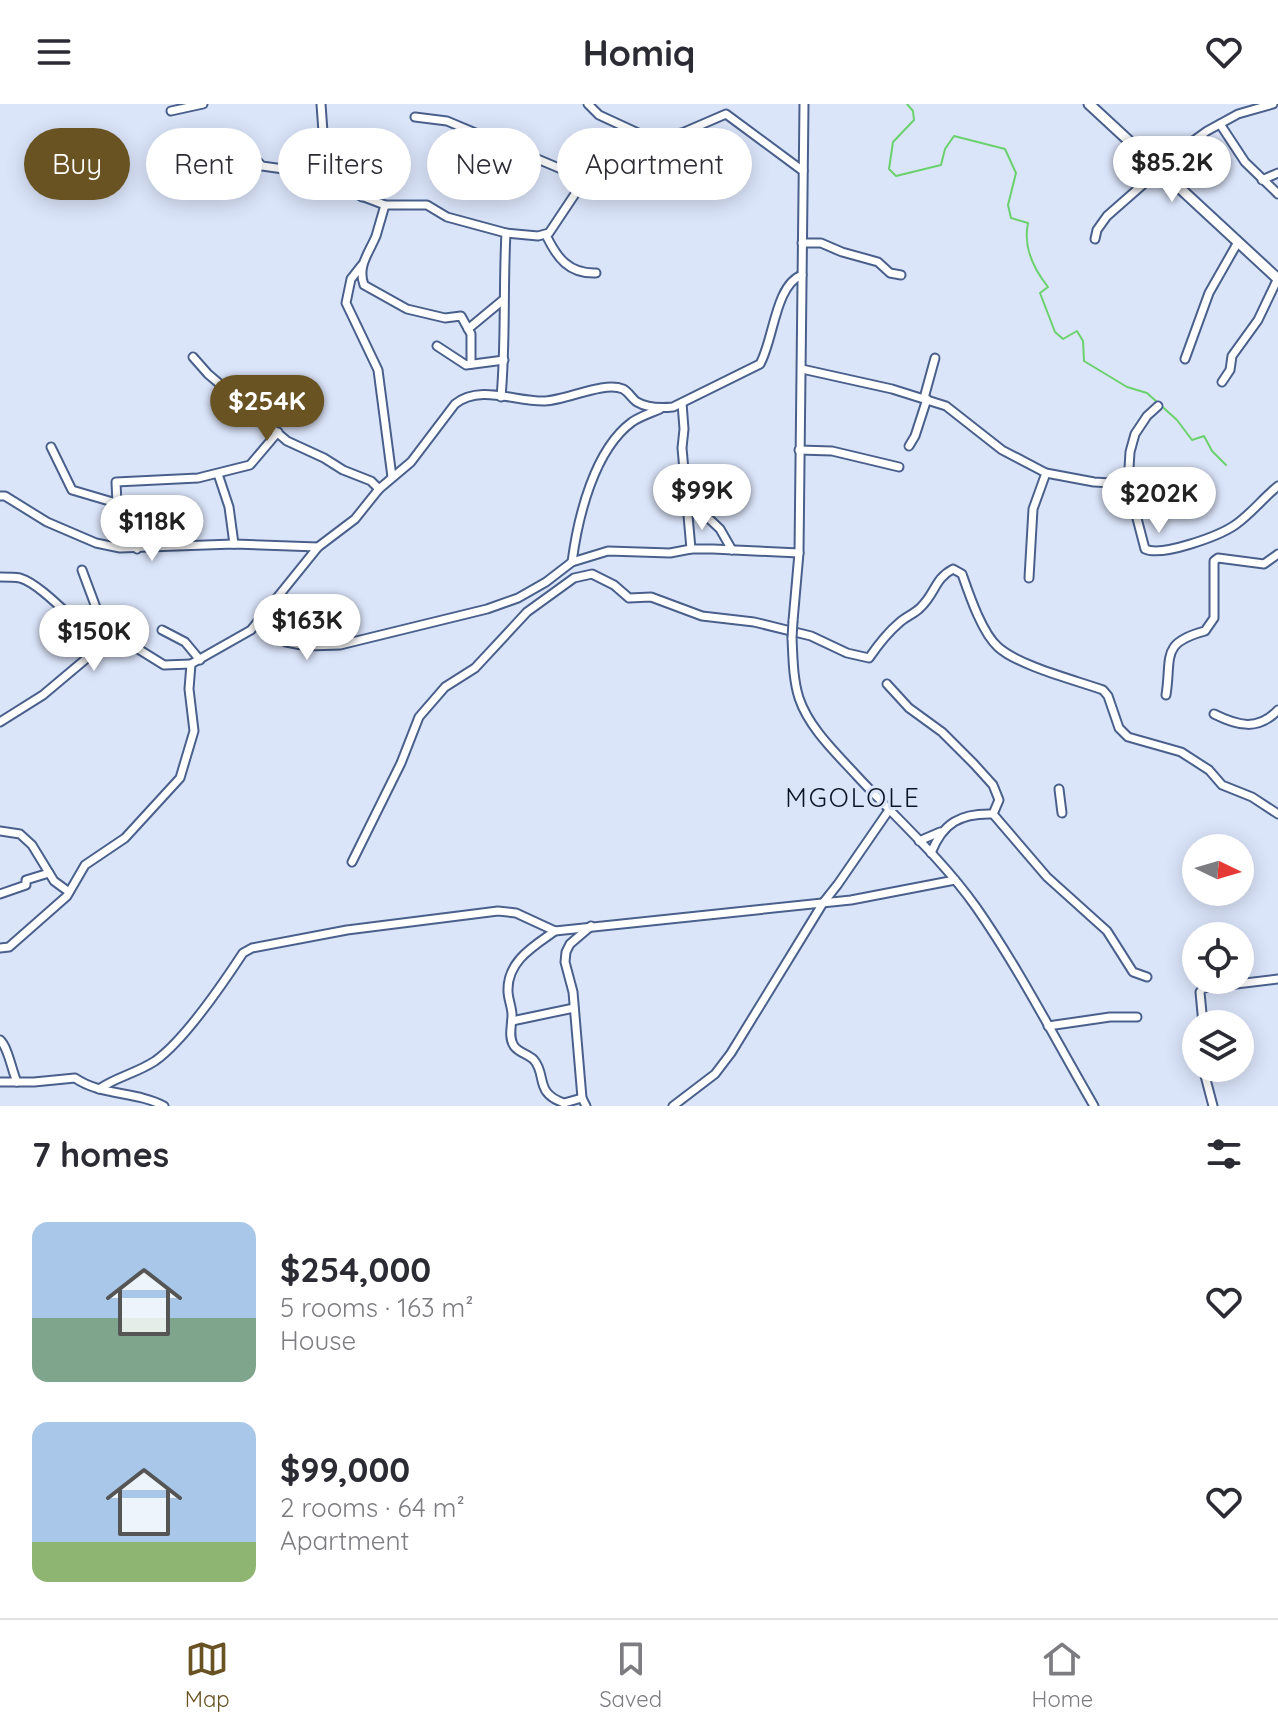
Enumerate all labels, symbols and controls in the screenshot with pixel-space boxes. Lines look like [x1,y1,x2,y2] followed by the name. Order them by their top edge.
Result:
[32,30,76,74] icon: menu
[583,30,695,75] text: Homiq
[1202,30,1246,74] icon: heart
[24,128,130,200] chip: Buy
[146,128,262,200] chip: Rent
[278,128,411,200] chip: Filters
[427,128,541,200] chip: New
[557,128,752,200] chip: Apartment
[1107,136,1237,204] pin: $85.2K
[1131,145,1213,178] text: $85.2K
[211,375,323,443] pin: $254K
[228,384,306,417] text: $254K
[655,464,749,532] pin: $99K
[1103,467,1215,535] pin: $202K
[671,473,733,506] text: $99K
[1120,476,1198,509] text: $202K
[96,495,208,563] pin: $118K
[118,504,186,537] text: $118K
[251,594,363,662] pin: $163K
[271,603,343,636] text: $163K
[38,605,150,673] pin: $150K
[57,614,131,647] text: $150K
[785,781,921,814] district label: MGOLOLE
[1182,834,1254,906] north arrow
[1182,834,1254,1082] map controls
[1182,922,1254,994] button: locate
[1182,1010,1254,1082] button: layers
[1202,1132,1246,1176] icon: filters
[32,1133,169,1176] text: 7 homes
[280,1248,431,1291] text: $254,000
[96,1254,192,1350] icon: home
[1202,1280,1246,1324] icon: heart
[280,1291,474,1324] text: 5 rooms · 163 m²
[280,1324,356,1357] text: House
[280,1448,410,1491] text: $99,000
[96,1454,192,1550] icon: home
[1202,1480,1246,1524] icon: heart
[280,1491,465,1524] text: 2 rooms · 64 m²
[280,1524,409,1557] text: Apartment
[185,1637,230,1713] tab: Map
[599,1637,662,1713] tab: Saved
[1032,1637,1093,1713] tab: Home

